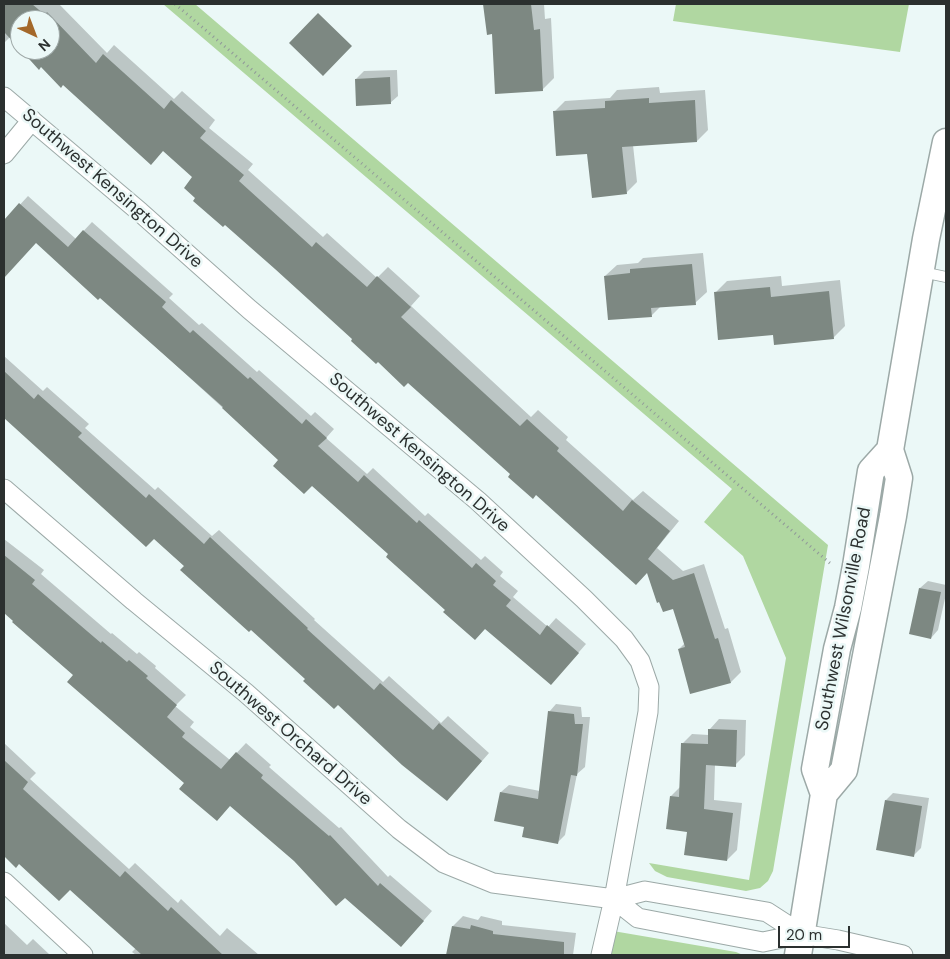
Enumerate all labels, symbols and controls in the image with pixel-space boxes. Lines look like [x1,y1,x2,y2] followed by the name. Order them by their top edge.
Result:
[10,10,60,60] north arrow
[35,35,54,55] text: N
[17,105,207,273] street label: Southwest Kensington Drive
[324,369,514,537] street label: Southwest Kensington Drive
[812,505,876,733] street label: Southwest Wilsonville Road
[204,657,376,811] street label: Southwest Orchard Drive
[780,916,852,948] scale bar
[786,925,822,945] text: 20 m

